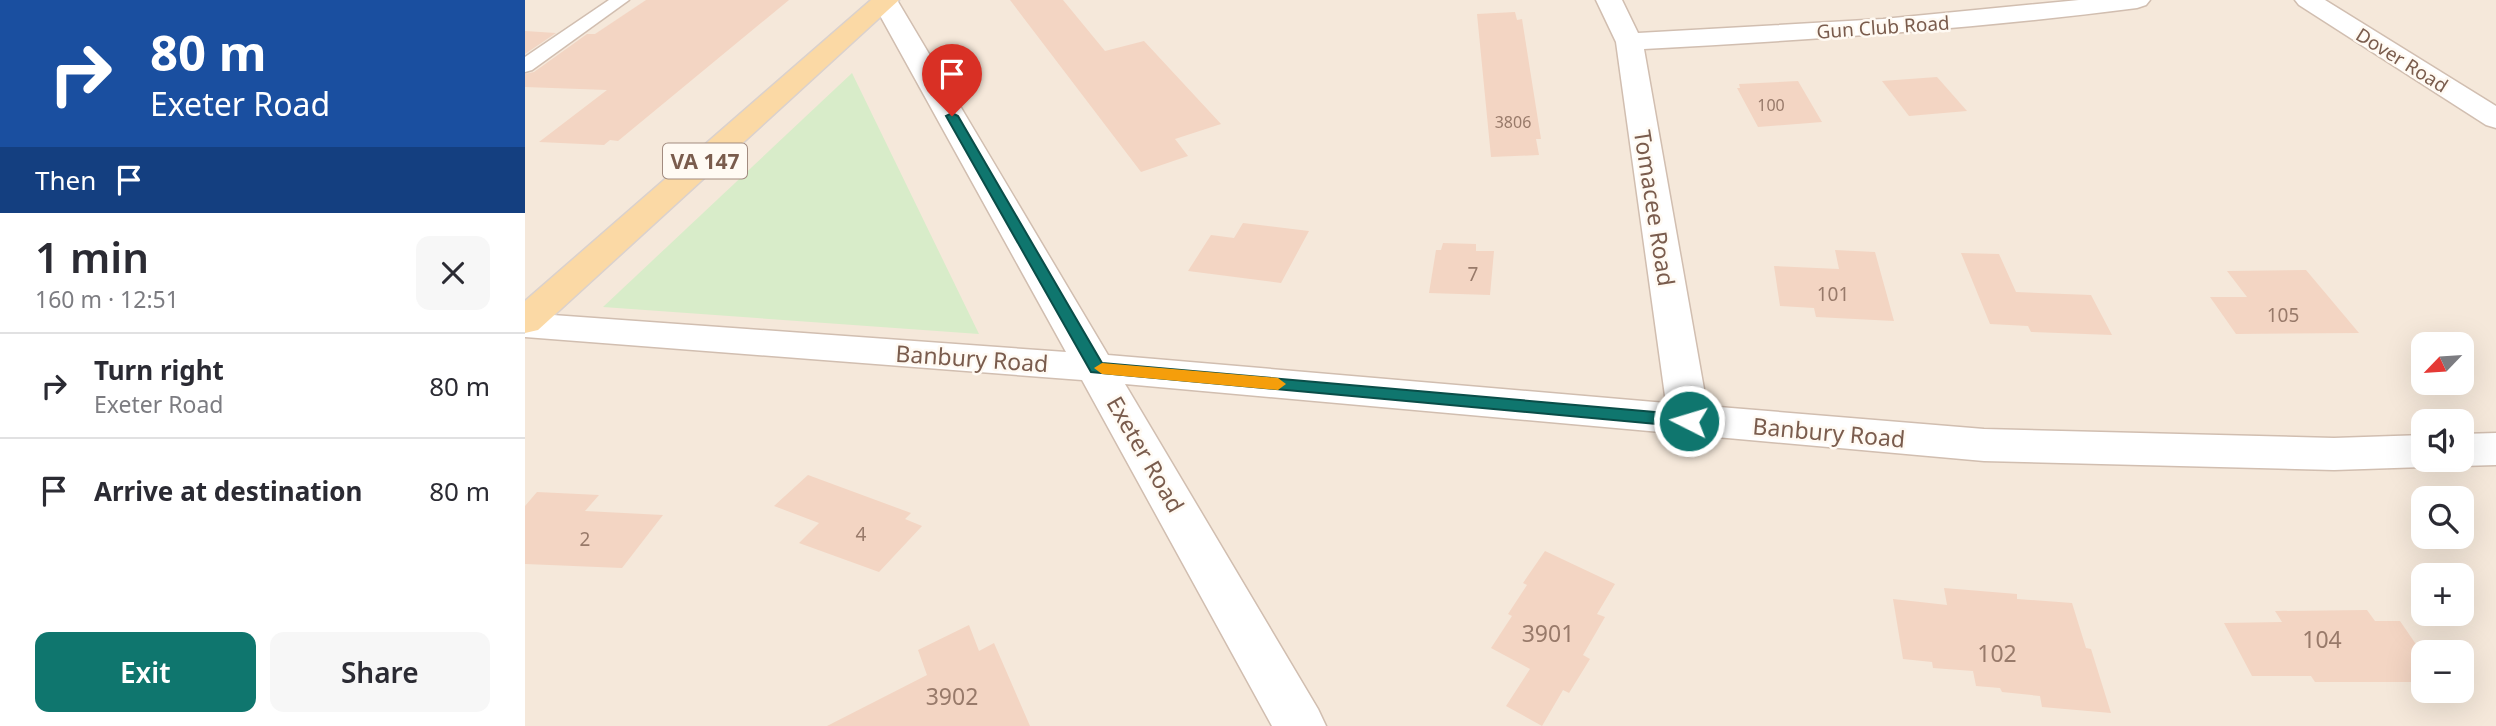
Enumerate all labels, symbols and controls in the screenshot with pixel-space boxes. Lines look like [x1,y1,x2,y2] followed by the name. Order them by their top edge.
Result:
[1816,9,1950,45] street label: Gun Club Road
[150,19,267,85] text: 80 m
[2351,21,2453,99] street label: Dover Road
[35,28,126,119] icon: right
[922,44,982,116] pin
[933,55,971,93] icon: arrive
[150,82,330,125] text: Exeter Road
[1757,94,1785,116] house number: 100
[1495,111,1531,133] house number: 3806
[1627,128,1683,288] street label: Tomacee Road
[663,144,747,178] road number: VA 147
[110,161,148,199] icon: arrive
[35,162,96,198] text: Then
[35,228,149,285] text: 1 min
[416,236,490,310] button: close
[1468,261,1478,287] house number: 7
[1817,281,1849,307] house number: 101
[35,283,179,315] text: 160 m · 12:51
[2267,302,2299,328] house number: 105
[2411,332,2475,396] north arrow
[2411,332,2474,703] map controls
[895,337,1049,379] street label: Banbury Road
[94,352,224,388] text: Turn right
[35,367,73,405] icon: right
[429,368,490,404] text: 80 m
[1652,384,1726,458] position arrow
[94,388,224,420] text: Exeter Road
[1100,390,1192,518] street label: Exeter Road
[1751,409,1907,455] street label: Banbury Road
[2411,409,2474,472] button: sound
[35,472,73,510] icon: arrive
[94,473,363,509] text: Arrive at destination
[429,473,490,509] text: 80 m
[2411,486,2474,549] button: search
[856,521,867,547] house number: 4
[580,526,590,552] house number: 2
[2411,563,2474,626] button: +
[1522,617,1574,649] house number: 3901
[2302,623,2342,655] house number: 104
[35,632,256,712] button: Exit
[270,632,490,712] button: Share
[1977,637,2017,669] house number: 102
[2411,640,2474,703] button: −
[926,680,978,712] house number: 3902

